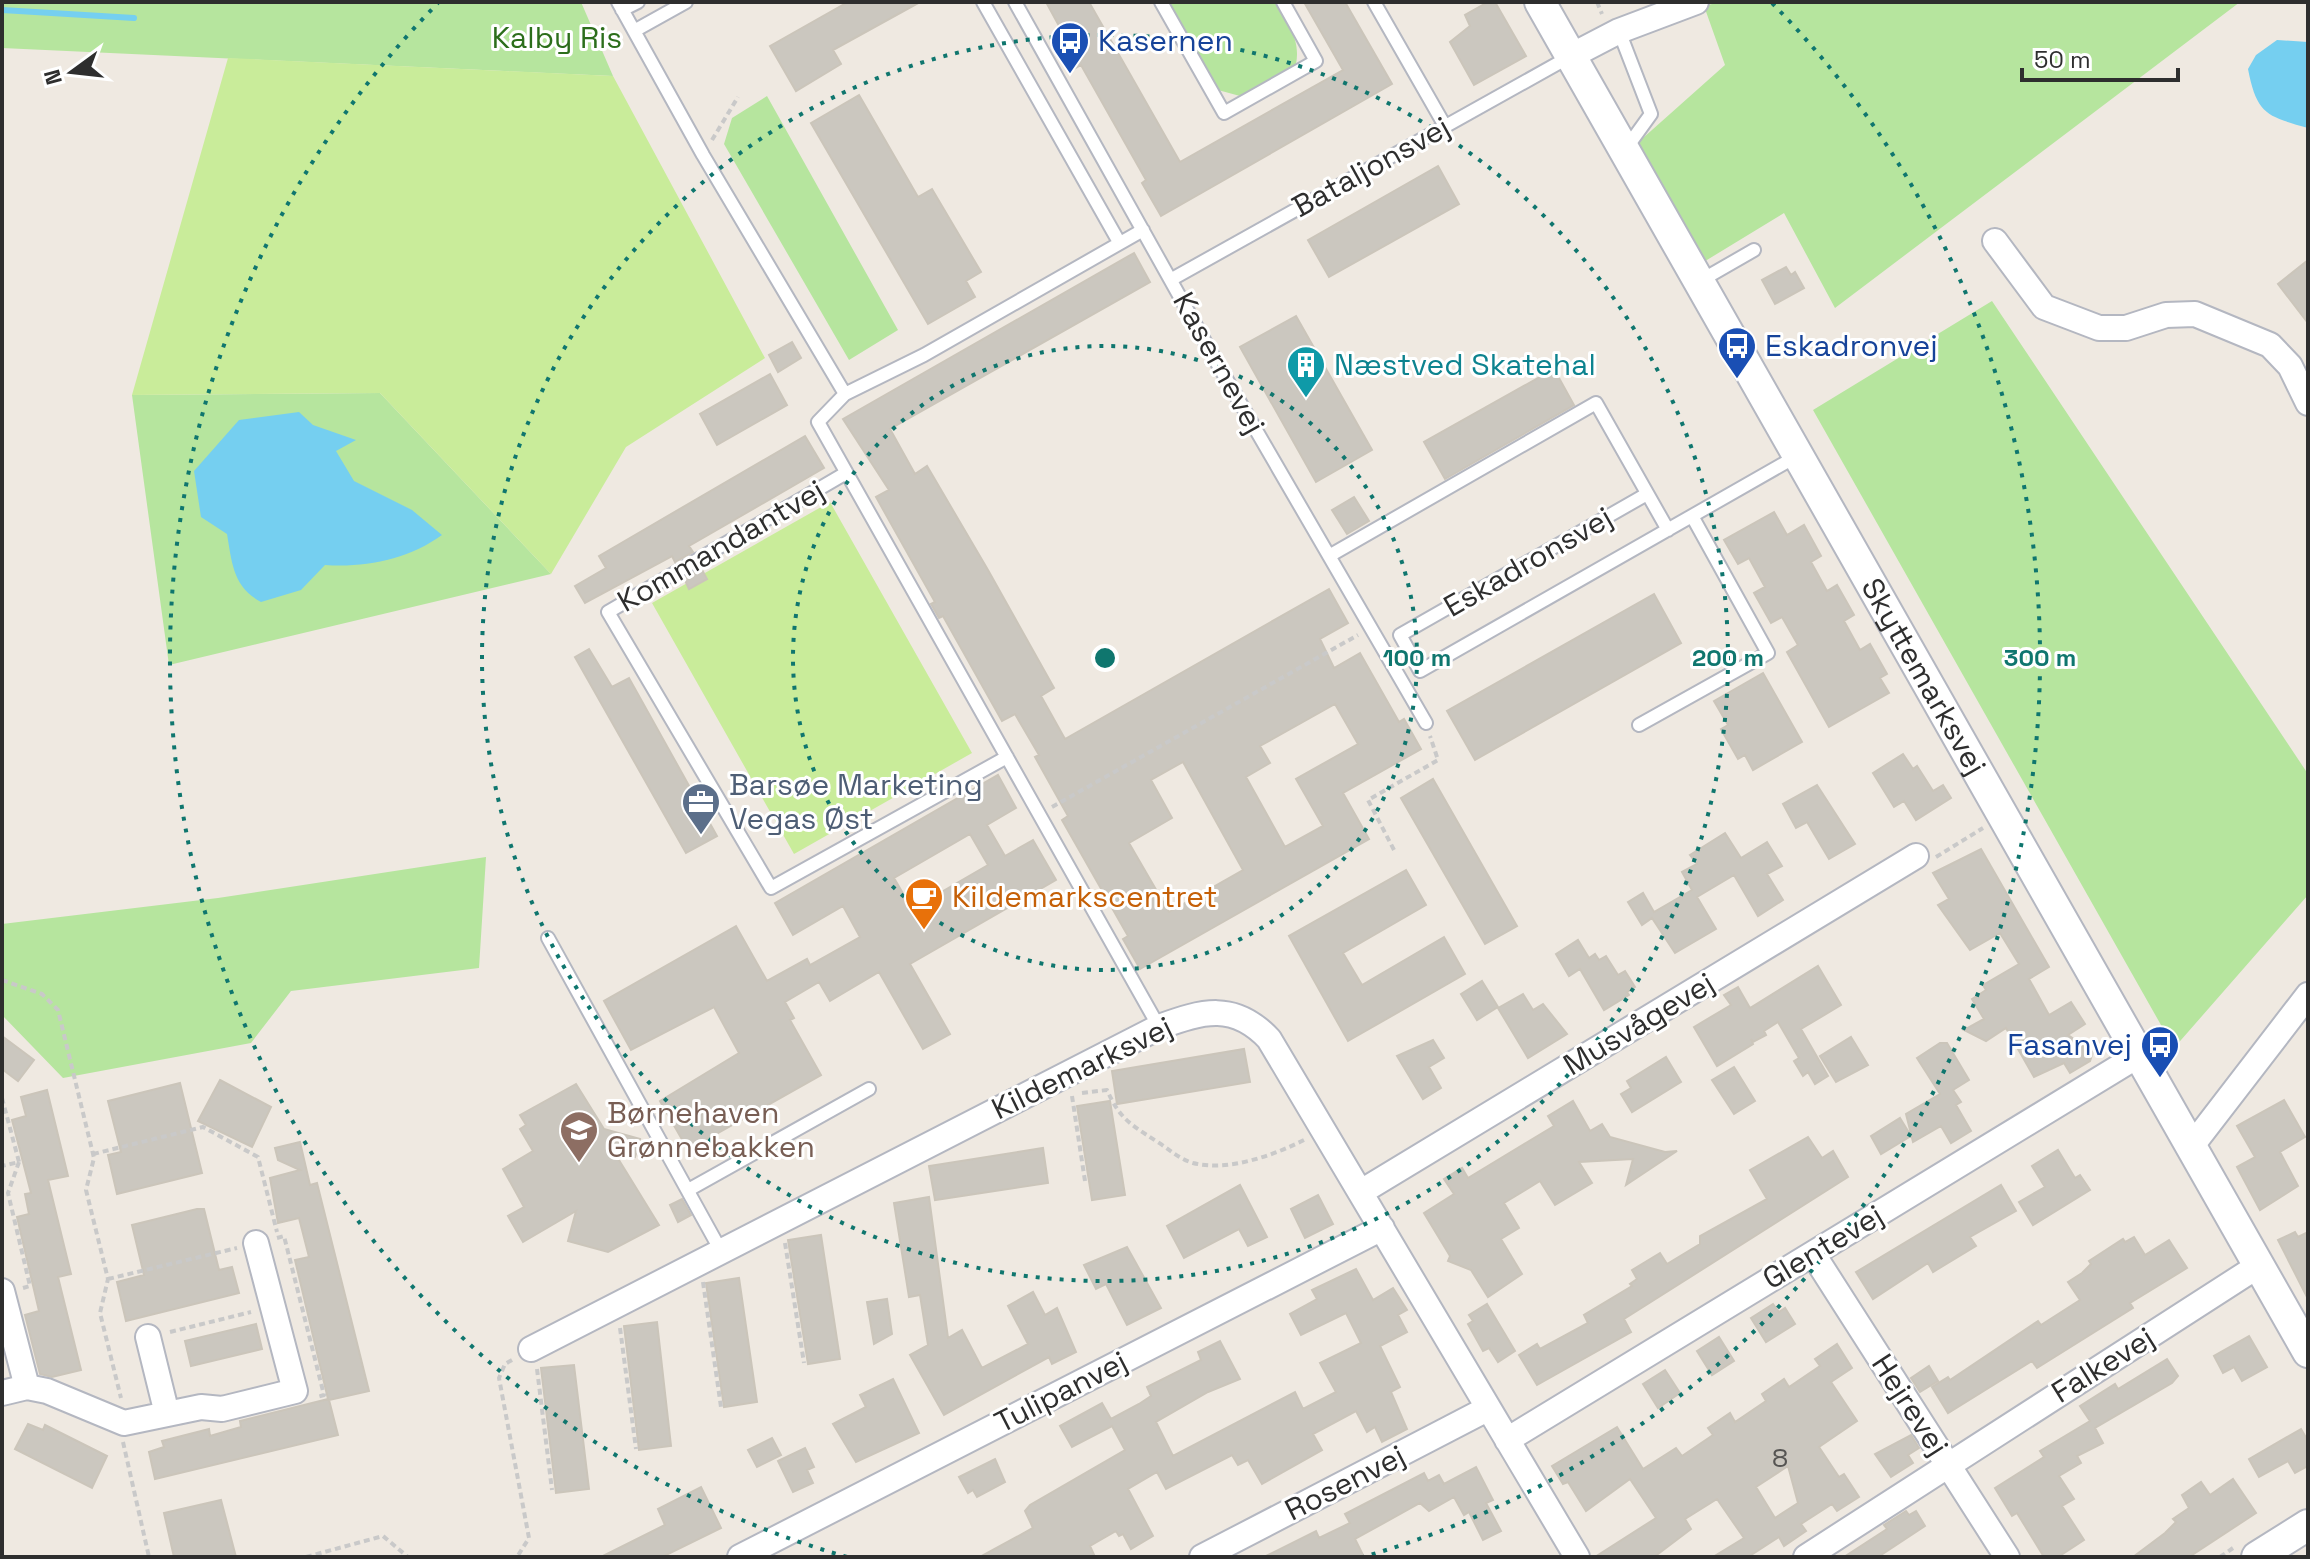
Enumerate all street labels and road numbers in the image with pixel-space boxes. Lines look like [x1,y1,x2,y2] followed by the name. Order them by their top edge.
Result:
[1285,107,1457,226] street label: Bataljonsvej
[1164,285,1274,441] street label: Kasernevej
[610,471,831,621] street label: Kommandantvej
[1436,498,1619,626] street label: Eskadronsvej
[1853,571,1996,782] street label: Skyttemarksvej
[1556,963,1721,1084] street label: Musvågevej
[985,1007,1178,1128] street label: Kildemarksvej
[1755,1195,1890,1298] street label: Glentevej
[2044,1318,2161,1411] street label: Falkevej
[988,1342,1134,1442] street label: Tulipanvej
[1863,1347,1958,1463] street label: Hejrevej
[1278,1436,1411,1529] street label: Rosenvej

